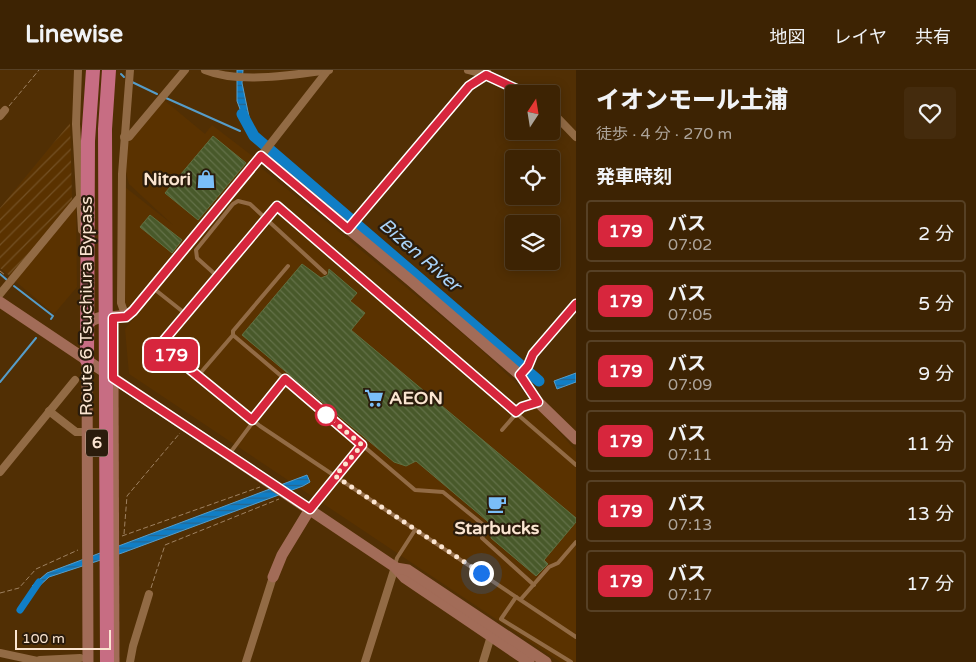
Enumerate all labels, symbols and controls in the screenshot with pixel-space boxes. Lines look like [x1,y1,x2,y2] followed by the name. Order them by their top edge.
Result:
[25,20,123,49] text: Linewise
[770,26,806,48] text: 地図
[834,26,887,48] text: レイヤ
[915,26,951,48] text: 共有
[505,85,560,140] north arrow
[505,85,560,270] map controls
[596,86,788,115] text: イオンモール土浦
[904,87,956,139] button: heart
[596,124,732,144] text: 徒歩 · 4 分 · 270 m
[505,150,560,205] button: locate
[596,166,672,188] text: 発車時刻
[143,168,191,190] place label: Nitori
[195,168,217,190] shop icon: Nitori
[75,196,97,416] street label: Route 6 Tsuchiura Bypass
[668,213,706,235] text: バス
[375,214,467,298] water label: Bizen River
[505,215,560,270] button: layers
[609,220,642,242] text: 179
[918,223,954,245] text: 2 分
[668,235,712,255] text: 07:02
[668,283,706,305] text: バス
[609,290,642,312] text: 179
[918,293,954,315] text: 5 分
[668,305,712,325] text: 07:05
[142,339,200,371] line badge: 179
[154,344,188,366] text: 179
[668,353,706,375] text: バス
[609,360,642,382] text: 179
[918,363,954,385] text: 9 分
[668,375,712,395] text: 07:09
[363,387,385,409] supermarket icon: AEON
[389,387,443,409] place label: AEON
[315,404,337,426] unlabelled marker
[668,423,706,445] text: バス
[86,429,108,456] road number: 6
[609,430,642,452] text: 179
[906,433,954,455] text: 11 分
[668,445,712,465] text: 07:11
[486,493,508,515] cafe icon: Starbucks
[668,493,706,515] text: バス
[609,500,642,522] text: 179
[906,503,954,525] text: 13 分
[668,515,712,535] text: 07:13
[455,517,540,539] place label: Starbucks
[469,561,494,586] your location
[668,563,706,585] text: バス
[609,570,642,592] text: 179
[906,573,954,595] text: 17 分
[668,585,712,605] text: 07:17
[15,627,111,650] scale bar
[22,630,65,647] text: 100 m

